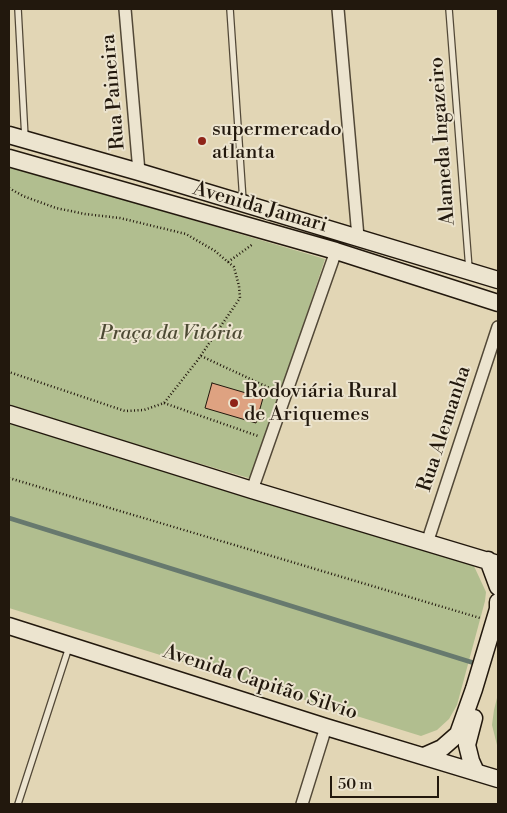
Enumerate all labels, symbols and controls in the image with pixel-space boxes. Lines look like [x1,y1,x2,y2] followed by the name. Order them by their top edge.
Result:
[97,33,131,151] street label: Rua Paineira
[425,56,461,226] street label: Alameda Ingazeiro
[212,118,342,165] place label: supermercado atlanta
[196,135,208,147] marker: supermercado atlanta
[190,177,330,239] street label: Avenida Jamari
[99,322,243,346] park label: Praça da Vitória
[413,363,477,495] street label: Rua Alemanha
[244,380,397,427] place label: Rodoviária Rural de Ariquemes
[228,397,240,409] marker: Rodoviária Rural de Ariquemes
[160,640,360,726] street label: Avenida Capitão Silvio
[332,766,441,798] scale bar
[338,775,372,794] text: 50 m

